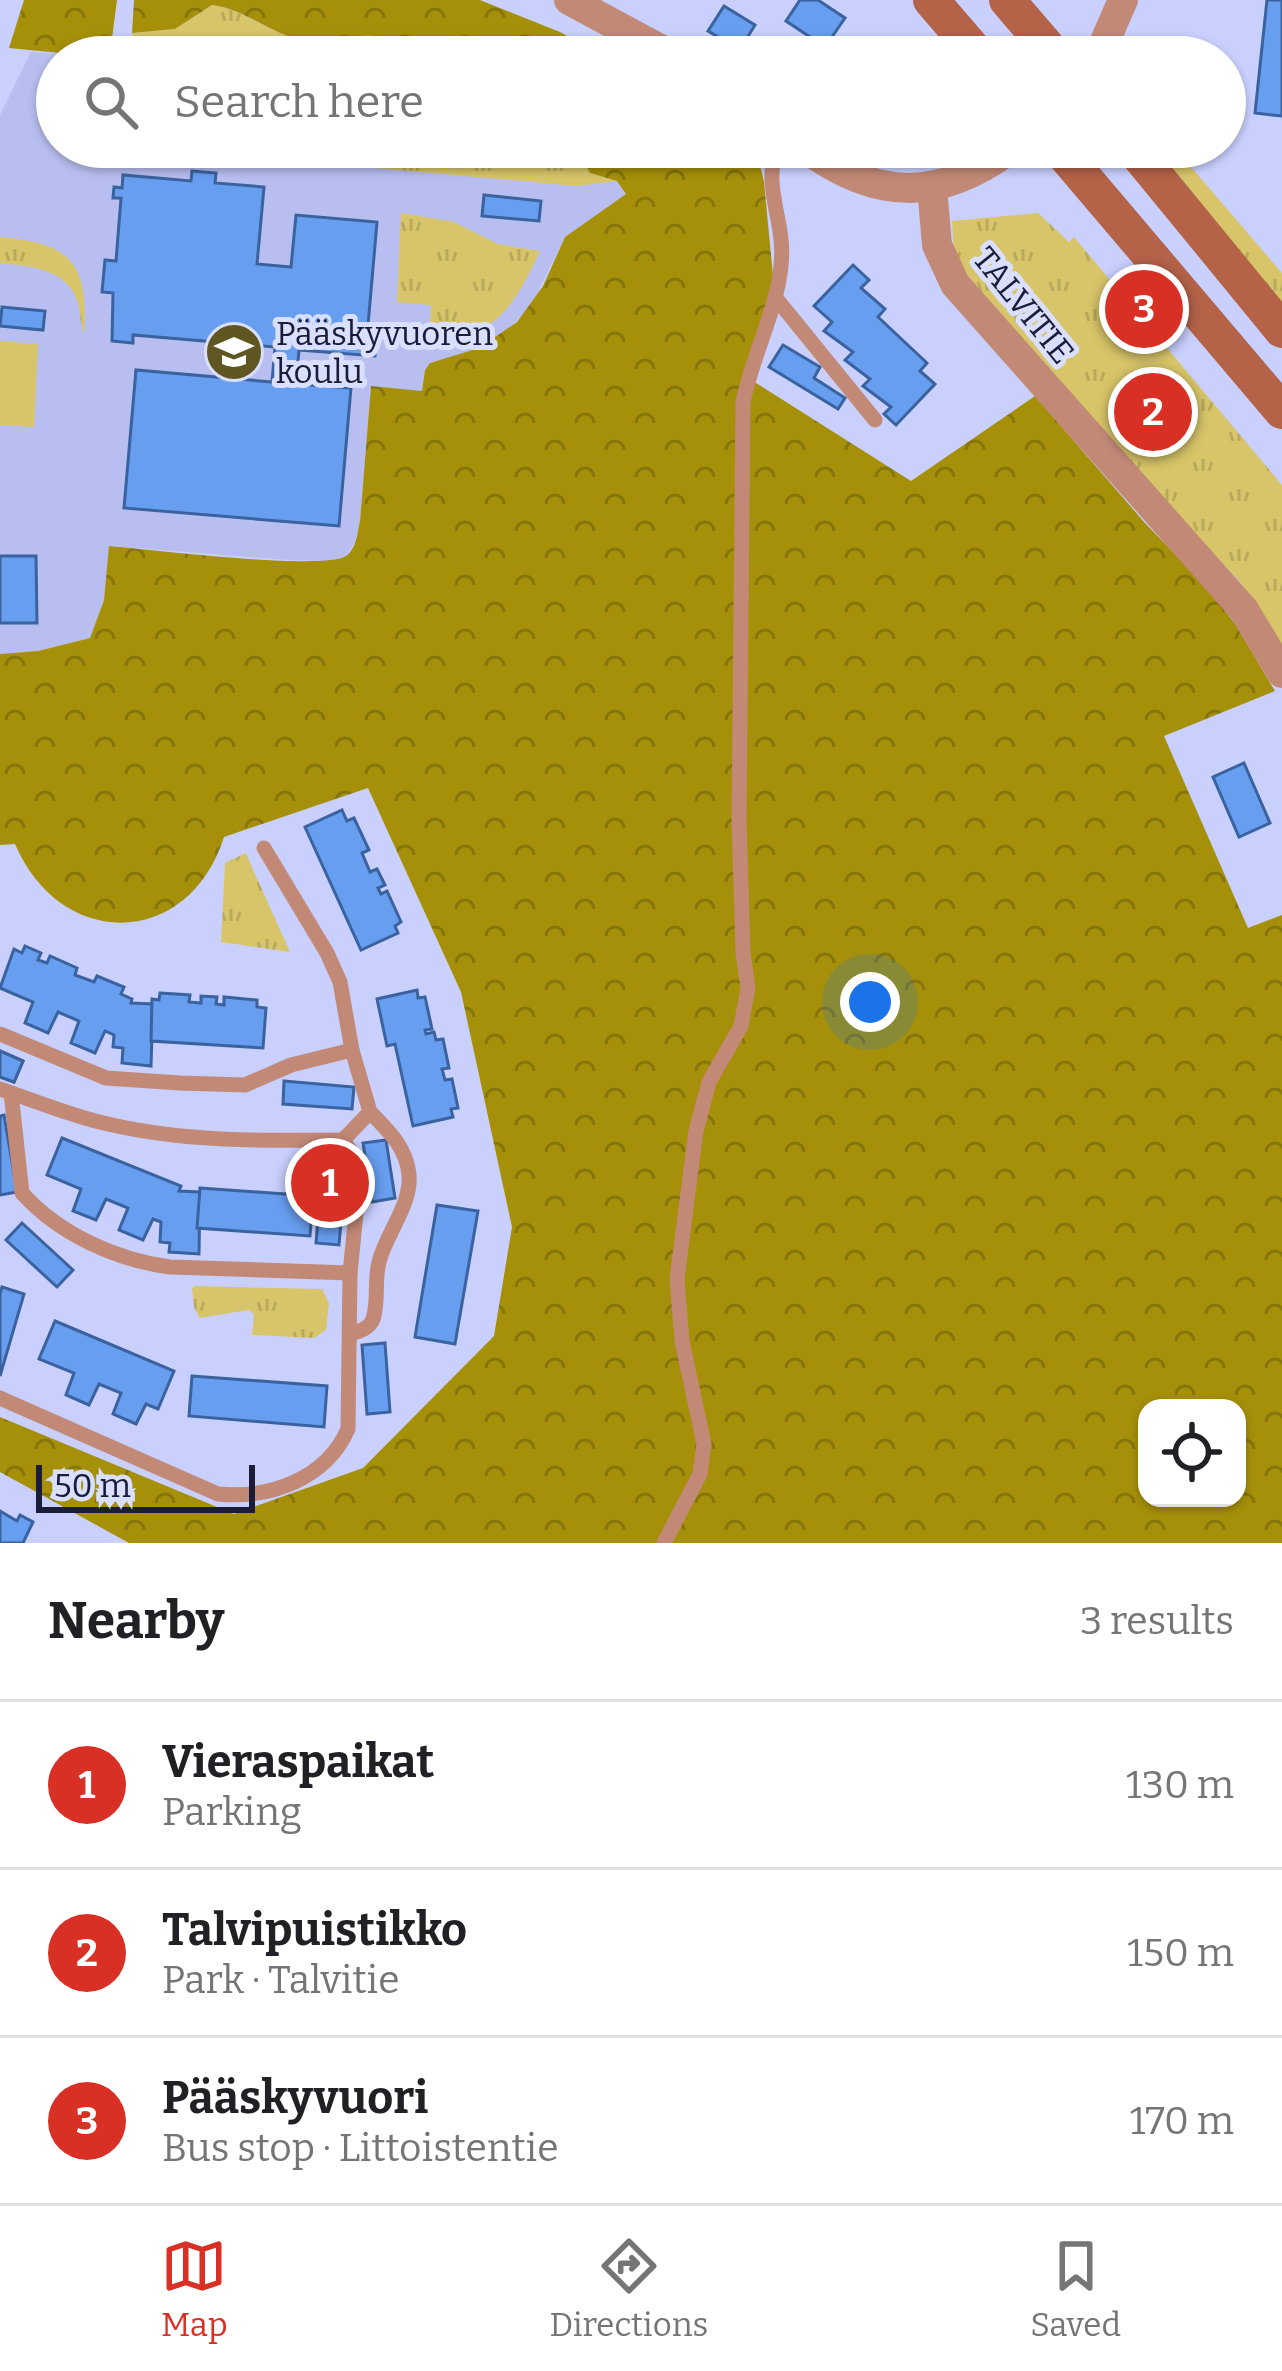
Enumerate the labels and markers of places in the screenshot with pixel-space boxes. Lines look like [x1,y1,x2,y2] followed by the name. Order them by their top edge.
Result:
[1105,264,1183,354] pin: 3
[276,314,493,392] place label: Pääskyvuoren koulu
[203,321,265,383] school or university icon: Pääskyvuoren koulu
[1114,367,1192,457] pin: 2
[291,1138,369,1228] pin: 1

